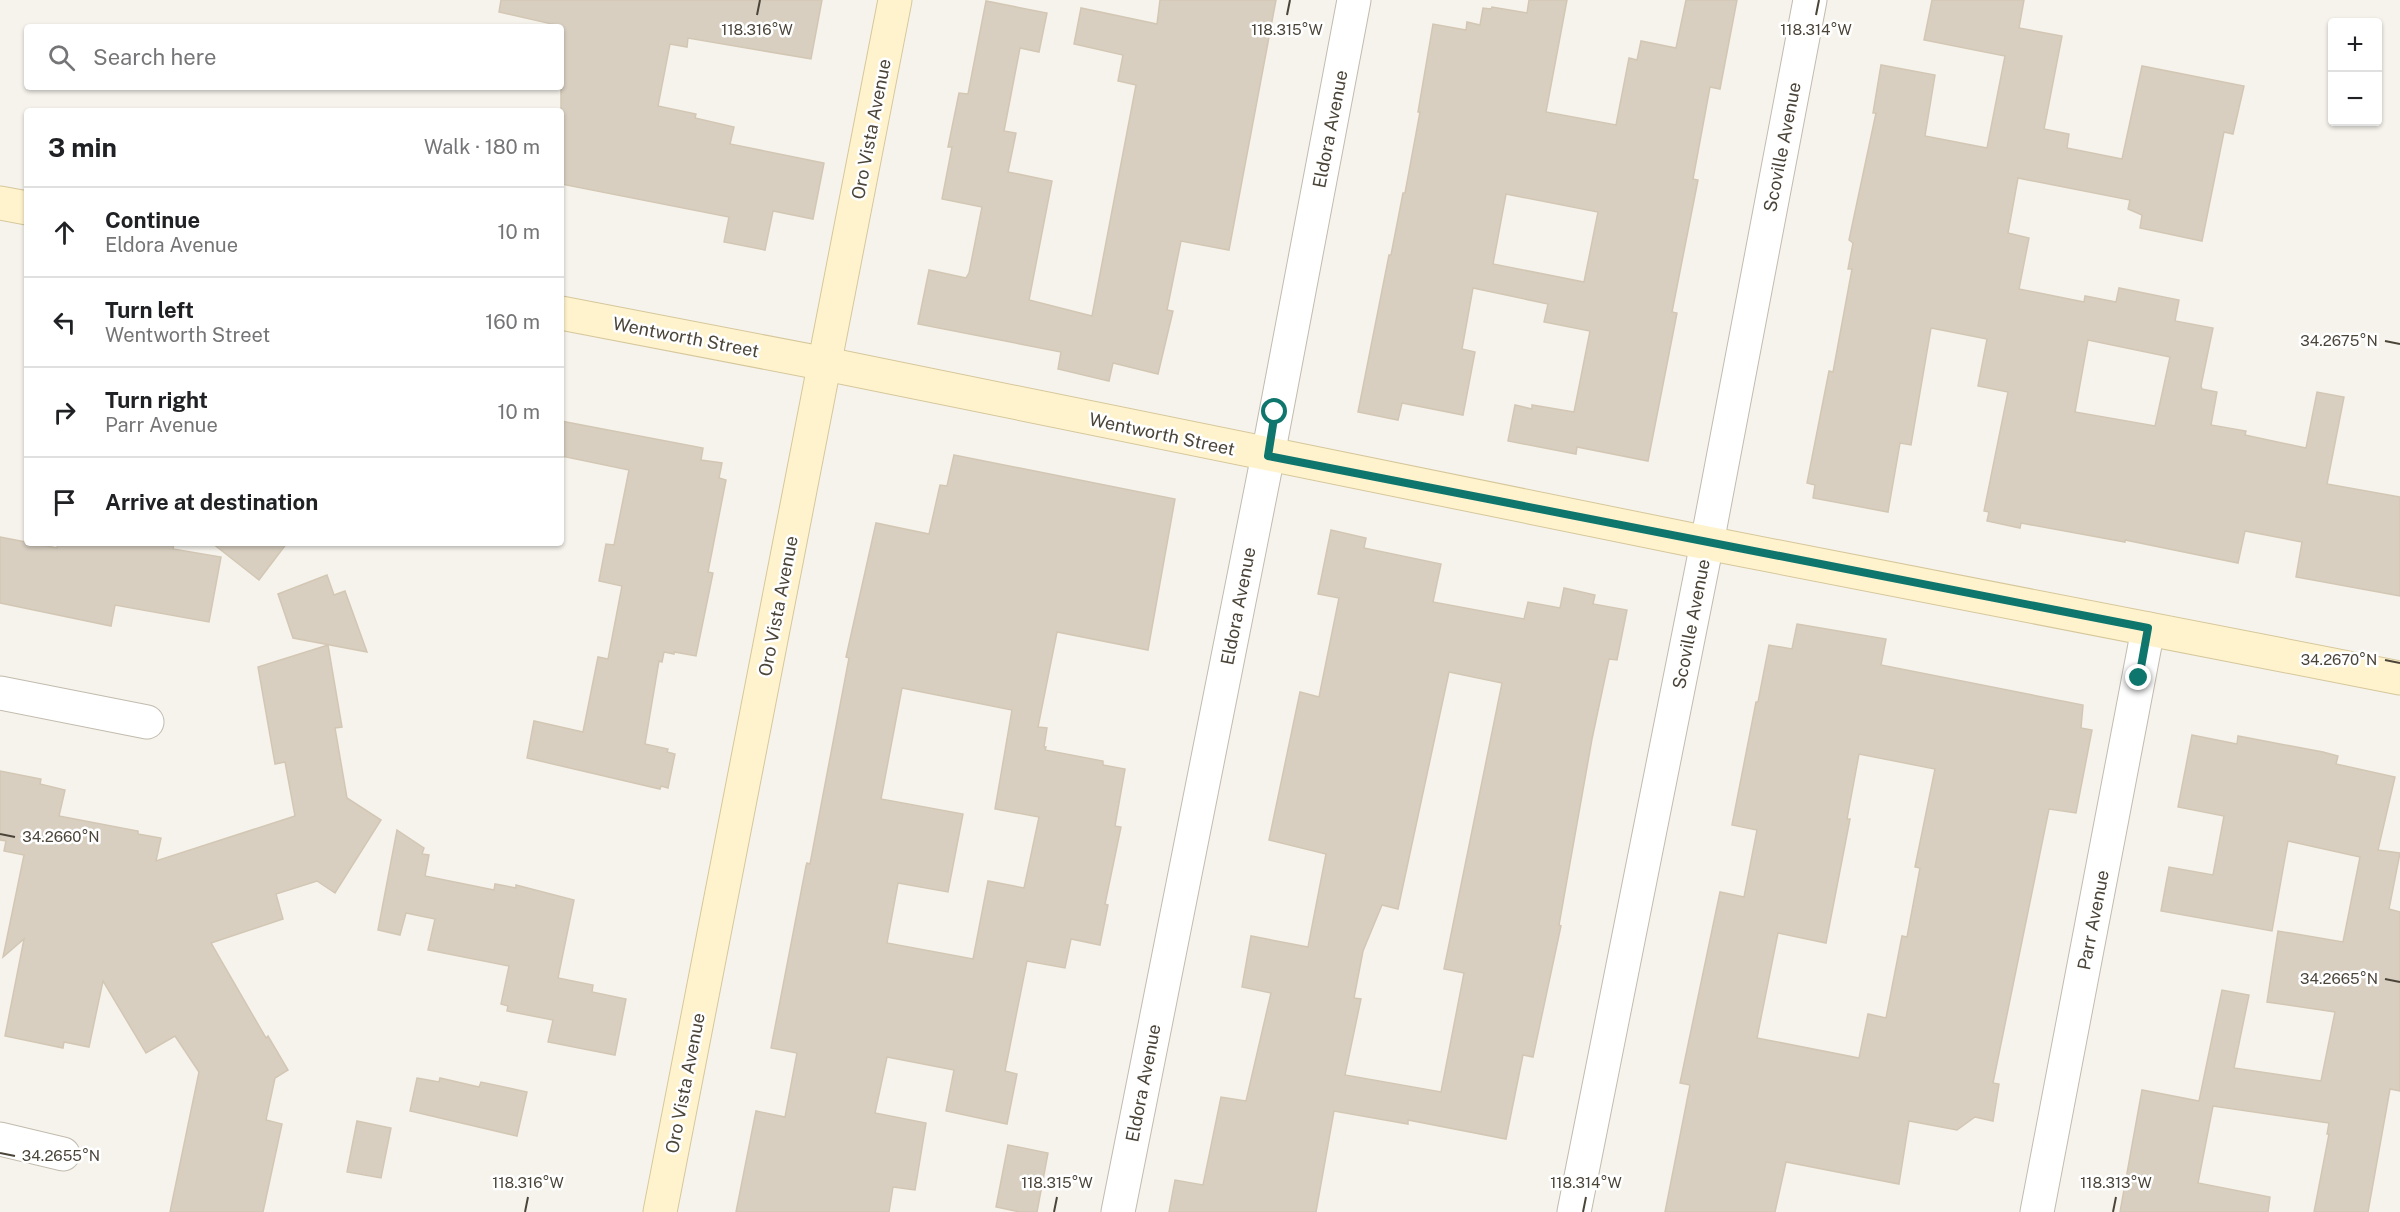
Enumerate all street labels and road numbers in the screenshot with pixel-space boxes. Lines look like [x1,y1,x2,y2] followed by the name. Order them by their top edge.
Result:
[847,57,895,201] street label: Oro Vista Avenue
[1308,68,1352,190] street label: Eldora Avenue
[1759,80,1805,214] street label: Scoville Avenue
[611,313,761,361] street label: Wentworth Street
[1087,408,1237,460] street label: Wentworth Street
[754,534,802,678] street label: Oro Vista Avenue
[1216,545,1260,667] street label: Eldora Avenue
[1668,557,1714,691] street label: Scoville Avenue
[2073,868,2113,972] street label: Parr Avenue
[661,1011,709,1155] street label: Oro Vista Avenue
[1121,1022,1165,1144] street label: Eldora Avenue

